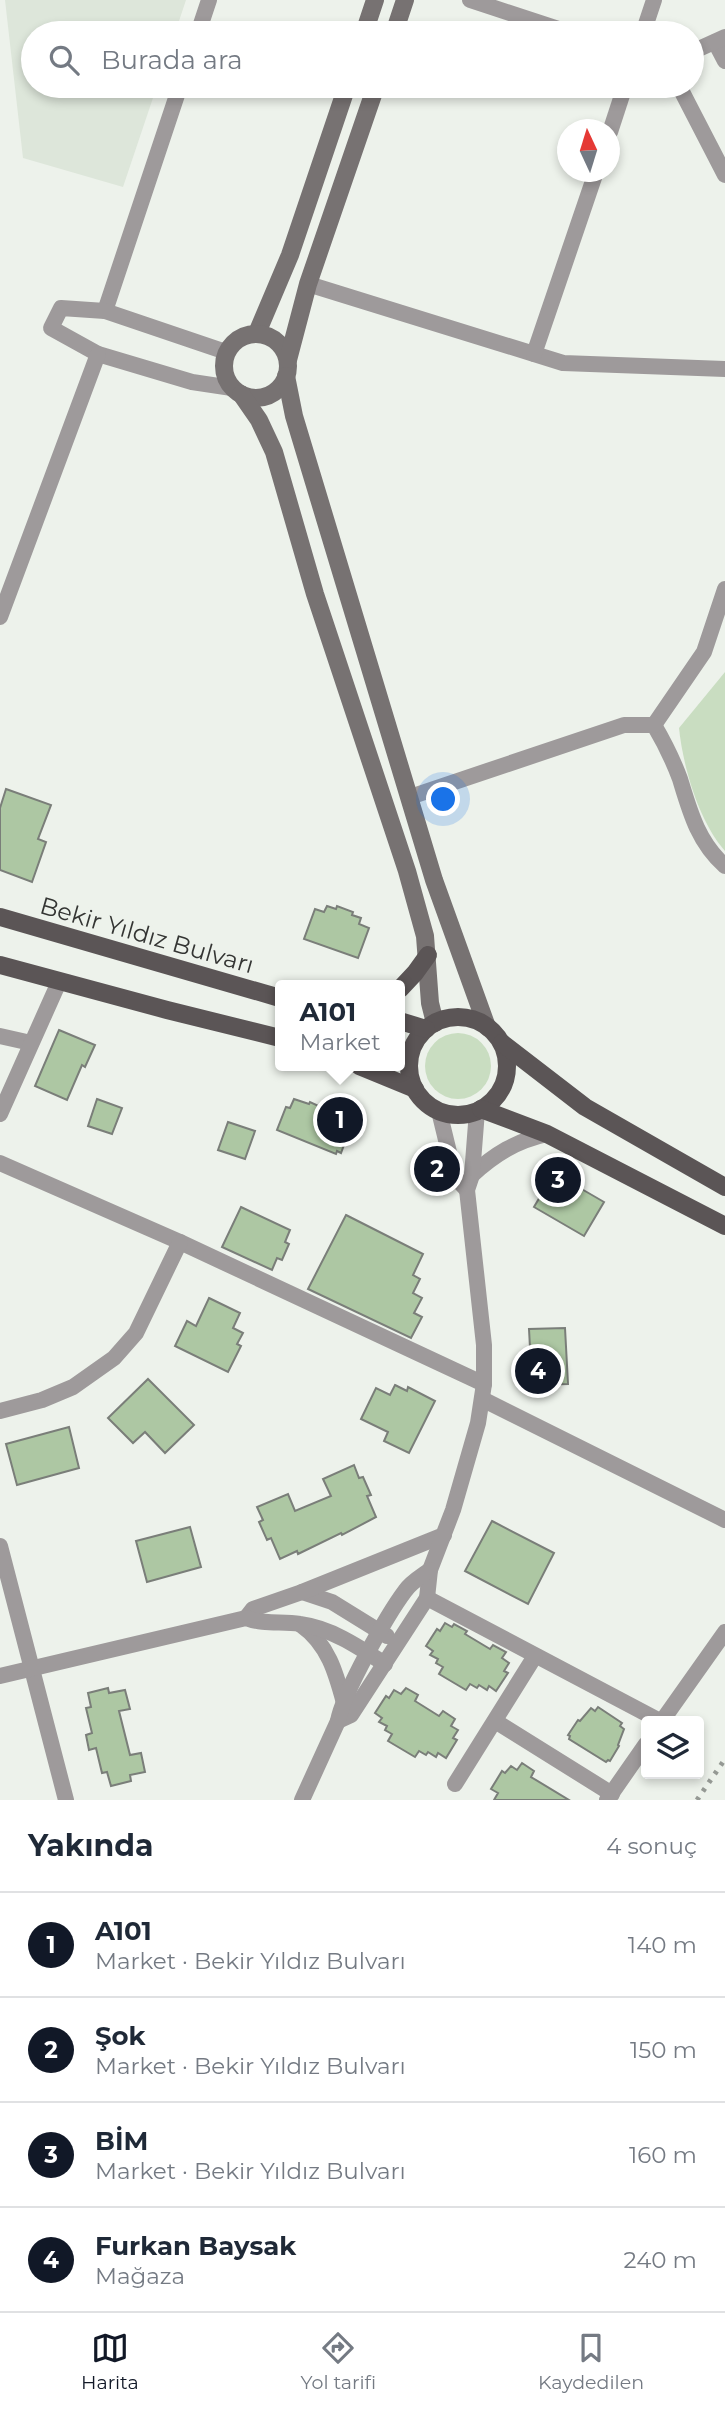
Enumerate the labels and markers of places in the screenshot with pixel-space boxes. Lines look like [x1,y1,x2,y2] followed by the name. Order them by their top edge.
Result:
[317,1094,363,1146] pin: 1
[414,1143,460,1195] pin: 2
[535,1154,581,1206] pin: 3
[515,1345,561,1397] pin: 4

